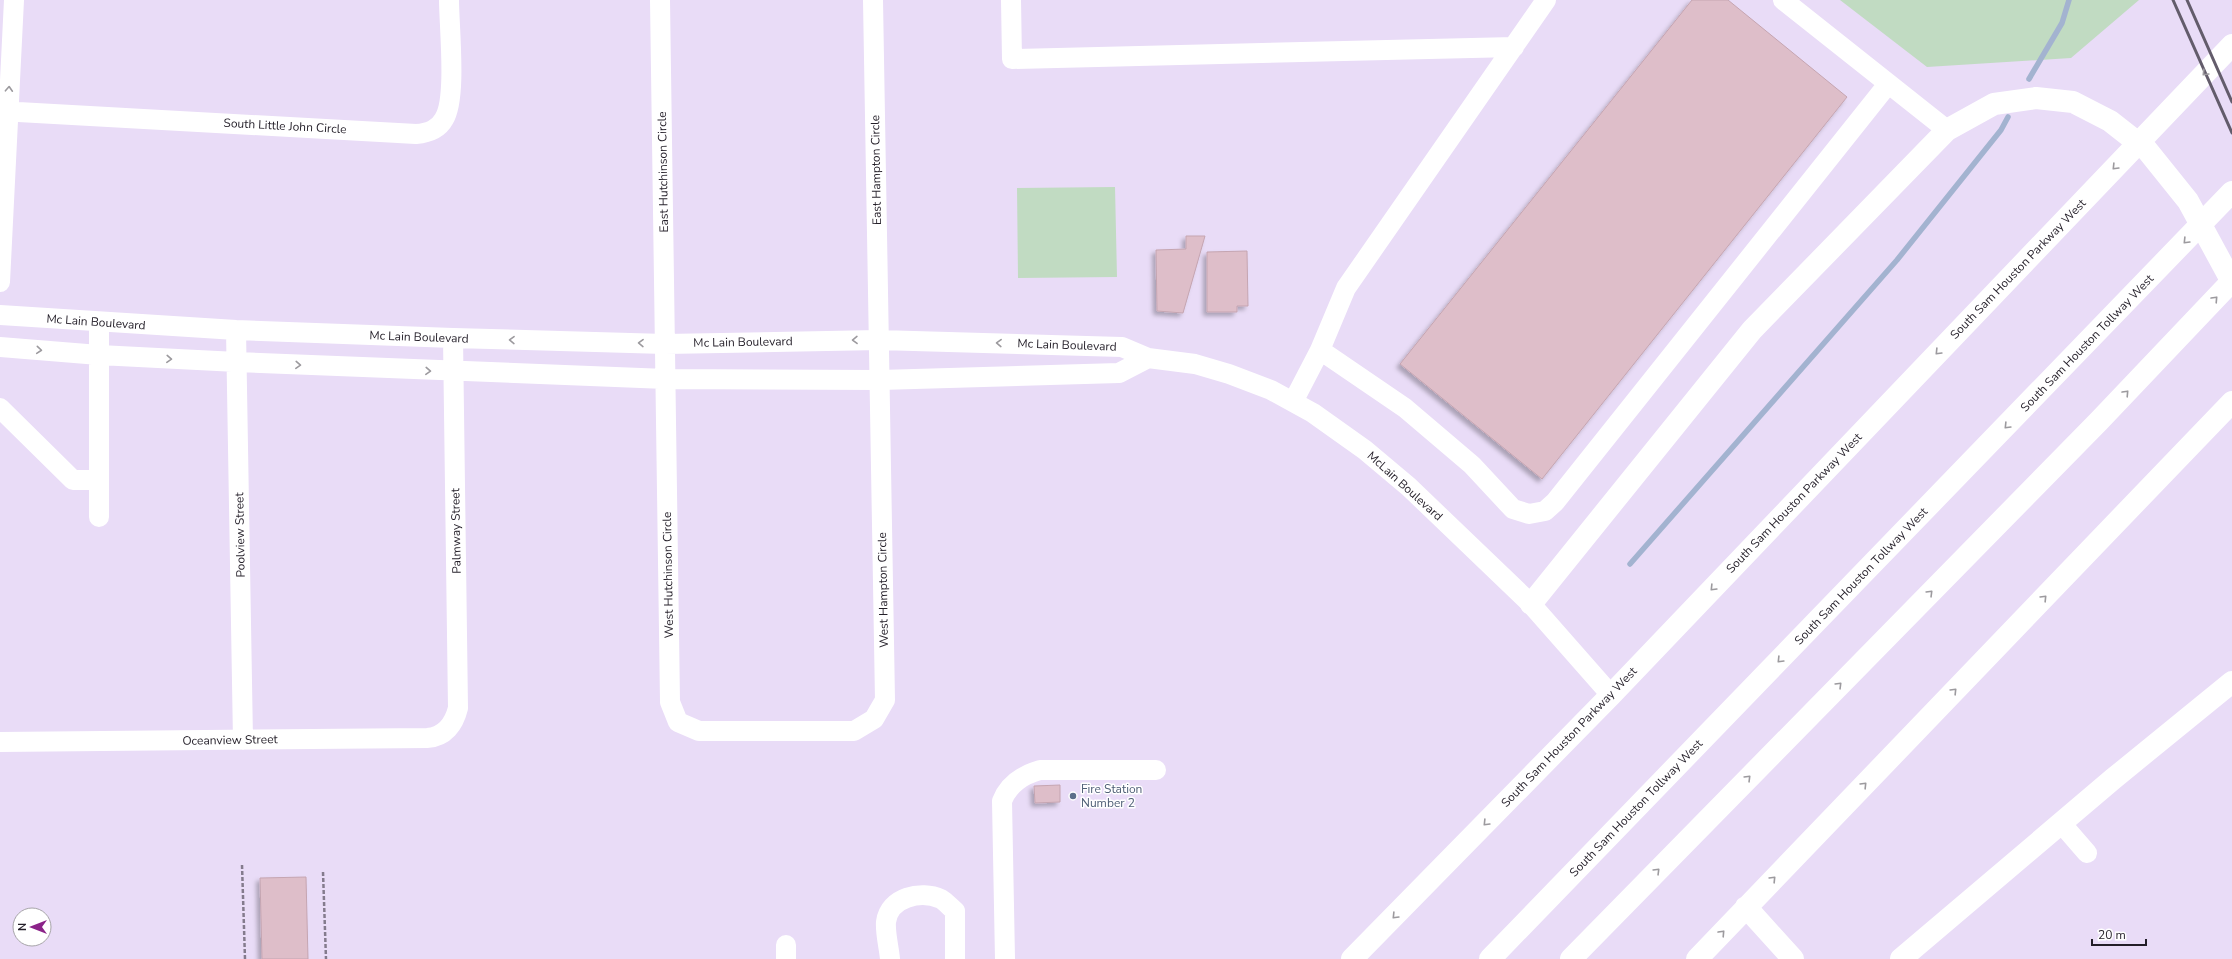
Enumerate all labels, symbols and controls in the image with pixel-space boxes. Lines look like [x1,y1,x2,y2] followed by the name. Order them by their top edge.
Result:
[2202,68,2210,76] one-way arrow
[5,86,14,92] one-way arrow
[654,111,672,233] street label: East Hutchinson Circle
[223,115,347,137] street label: South Little John Circle
[867,115,885,225] street label: East Hampton Circle
[2112,162,2120,170] one-way arrow
[1947,195,2090,343] street label: South Sam Houston Parkway West
[2183,236,2190,243] one-way arrow
[2017,270,2158,415] street label: South Sam Houston Tollway West
[2210,296,2218,304] one-way arrow
[46,311,146,333] street label: Mc Lain Boulevard
[369,327,469,347] street label: Mc Lain Boulevard
[693,333,793,351] street label: Mc Lain Boulevard
[1017,335,1117,355] street label: Mc Lain Boulevard
[508,336,514,344] one-way arrow
[852,336,858,344] one-way arrow
[638,339,644,348] one-way arrow
[996,339,1002,347] one-way arrow
[36,345,42,354] one-way arrow
[1936,347,1943,355] one-way arrow
[166,354,172,363] one-way arrow
[295,361,301,369] one-way arrow
[425,367,431,375] one-way arrow
[2121,390,2128,398] one-way arrow
[2004,421,2012,429] one-way arrow
[1723,429,1866,577] street label: South Sam Houston Parkway West
[1364,448,1446,524] street label: McLain Boulevard
[447,487,465,574] street label: Palmway Street
[231,491,249,578] street label: Poolview Street
[1791,503,1932,648] street label: South Sam Houston Tollway West
[659,512,677,638] street label: West Hutchinson Circle
[874,532,892,648] street label: West Hampton Circle
[1710,583,1718,591] one-way arrow
[1925,590,1933,598] one-way arrow
[2039,595,2046,602] one-way arrow
[1777,655,1785,663] one-way arrow
[1498,663,1641,811] street label: South Sam Houston Parkway West
[1834,682,1842,690] one-way arrow
[1949,688,1957,696] one-way arrow
[182,731,279,749] street label: Oceanview Street
[1566,735,1707,880] street label: South Sam Houston Tollway West
[1743,775,1751,783] one-way arrow
[1081,781,1142,811] place label: Fire Station Number 2
[1859,782,1866,790] one-way arrow
[1068,791,1078,801] marker: Fire Station Number 2
[1483,818,1490,826] one-way arrow
[1652,868,1659,876] one-way arrow
[1769,876,1776,884] one-way arrow
[12,907,52,947] north arrow
[1392,911,1399,919] one-way arrow
[2092,921,2146,947] scale bar
[15,923,30,931] text: N
[2098,927,2126,943] text: 20 m
[1717,930,1724,938] one-way arrow

